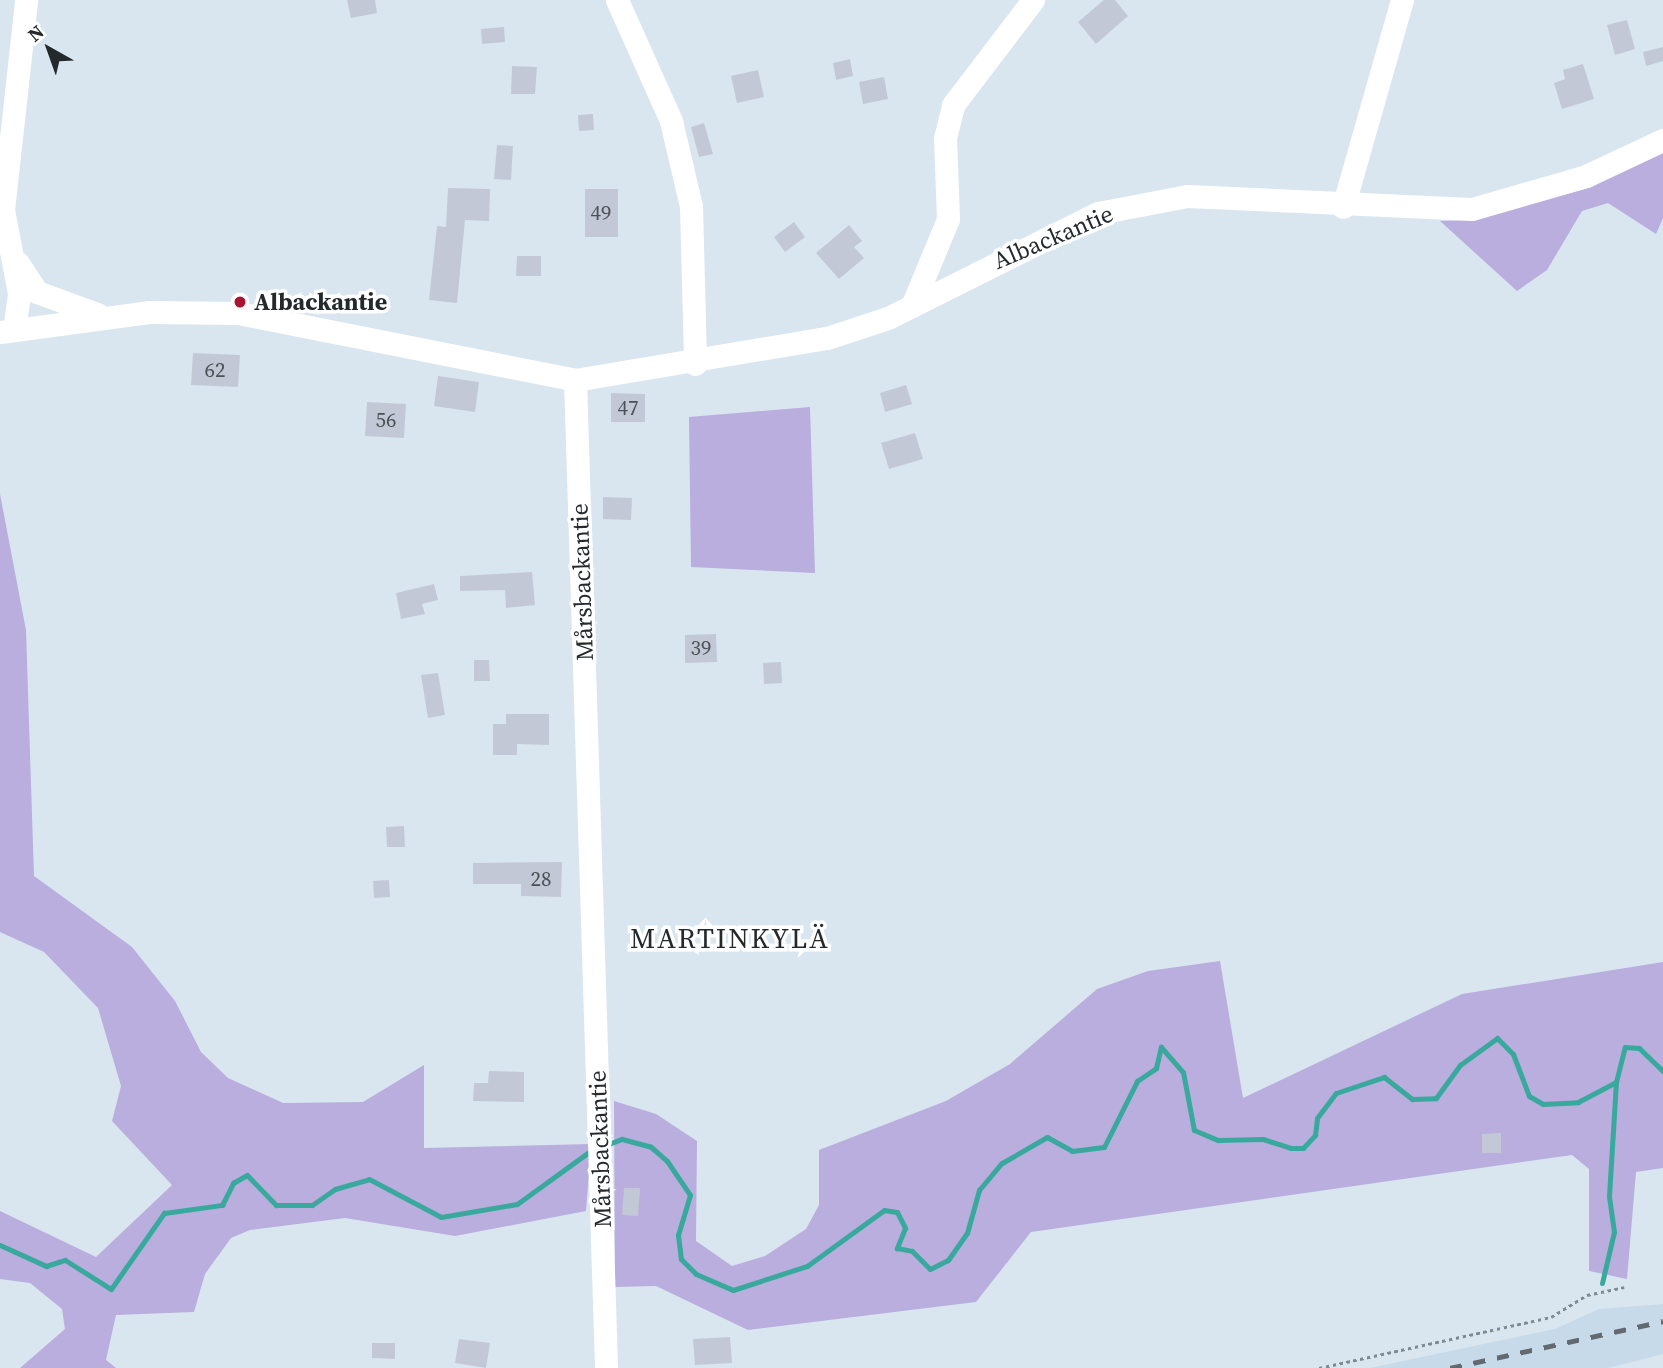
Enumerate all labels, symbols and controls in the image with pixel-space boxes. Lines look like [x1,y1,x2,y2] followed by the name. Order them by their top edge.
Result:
[14,14,84,84] north arrow
[22,19,49,47] text: N
[989,199,1117,275] street label: Albackantie
[591,200,611,226] house number: 49
[254,288,387,316] place label: Albackantie
[232,294,248,310] marker: Albackantie
[205,357,225,383] house number: 62
[618,395,638,421] house number: 47
[376,407,396,433] house number: 56
[565,503,599,661] street label: Mårsbackantie
[691,635,711,661] house number: 39
[531,866,551,892] house number: 28
[631,921,829,955] district label: MARTINKYLÄ
[583,1070,617,1228] street label: Mårsbackantie

